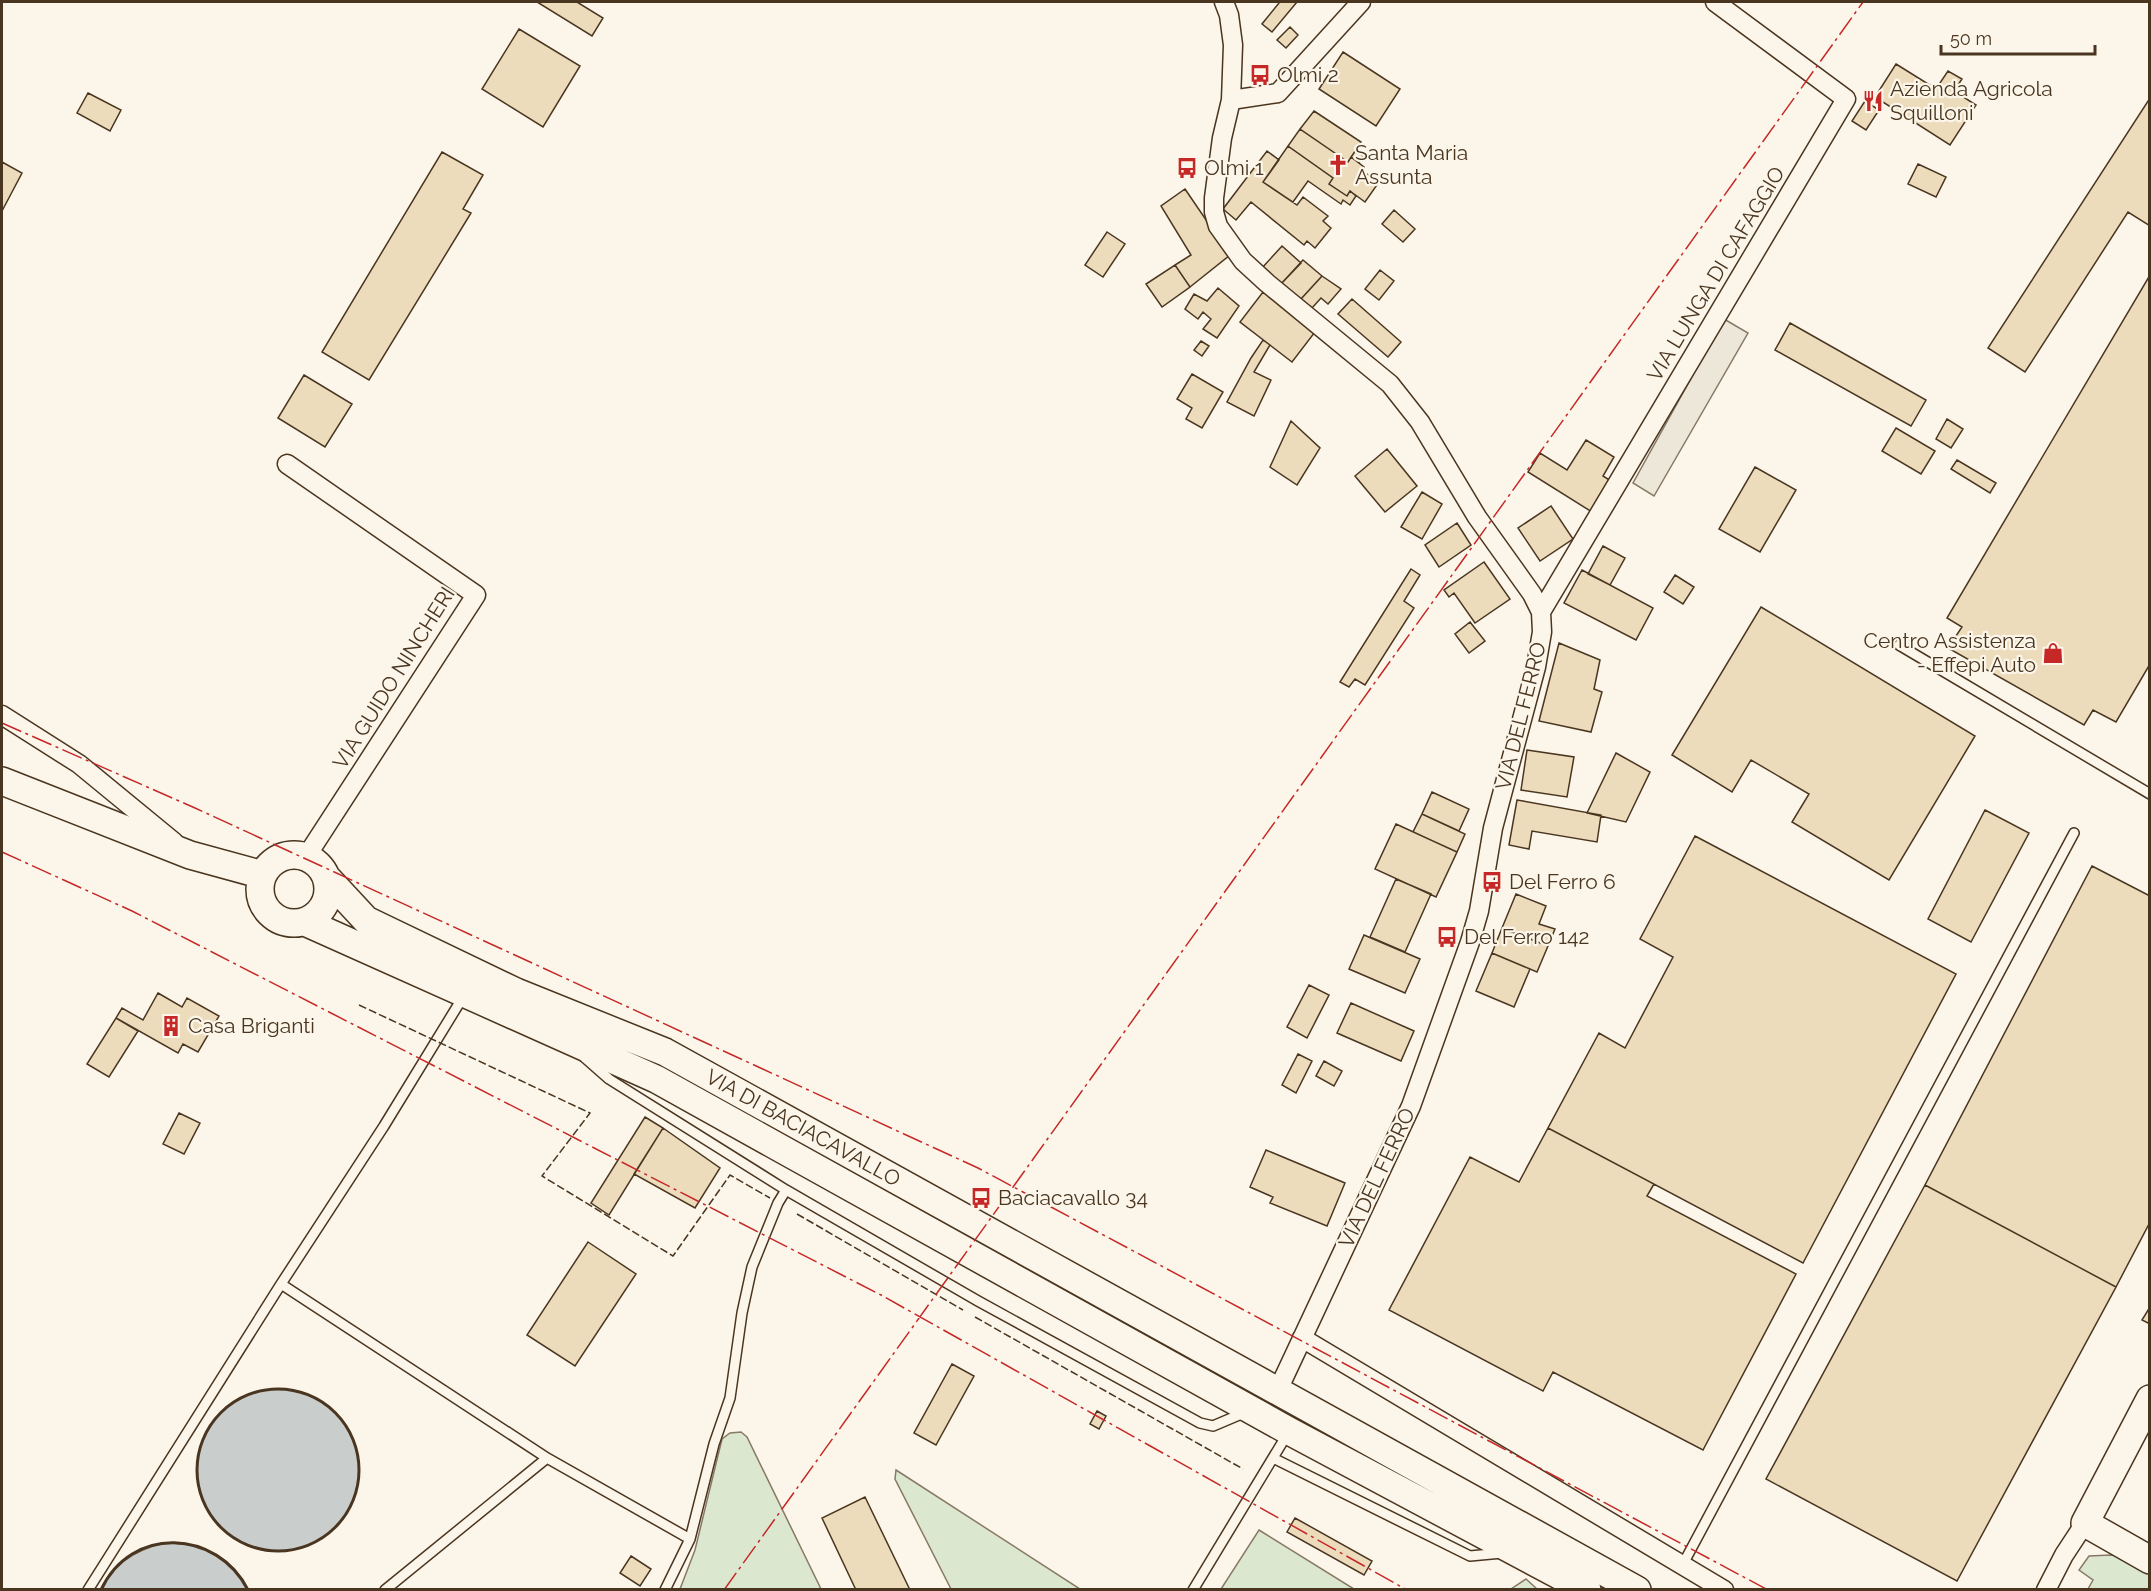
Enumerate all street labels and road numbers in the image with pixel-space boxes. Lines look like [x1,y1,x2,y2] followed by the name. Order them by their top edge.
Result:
[1642,162,1790,385] street label: VIA LUNGA DI CAFAGGIO
[327,582,460,773] street label: VIA GUIDO NINCHERI
[1490,639,1551,792] street label: VIA DEL FERRO
[702,1064,905,1191] street label: VIA DI BACIACAVALLO
[1333,1104,1420,1252] street label: VIA DEL FERRO

